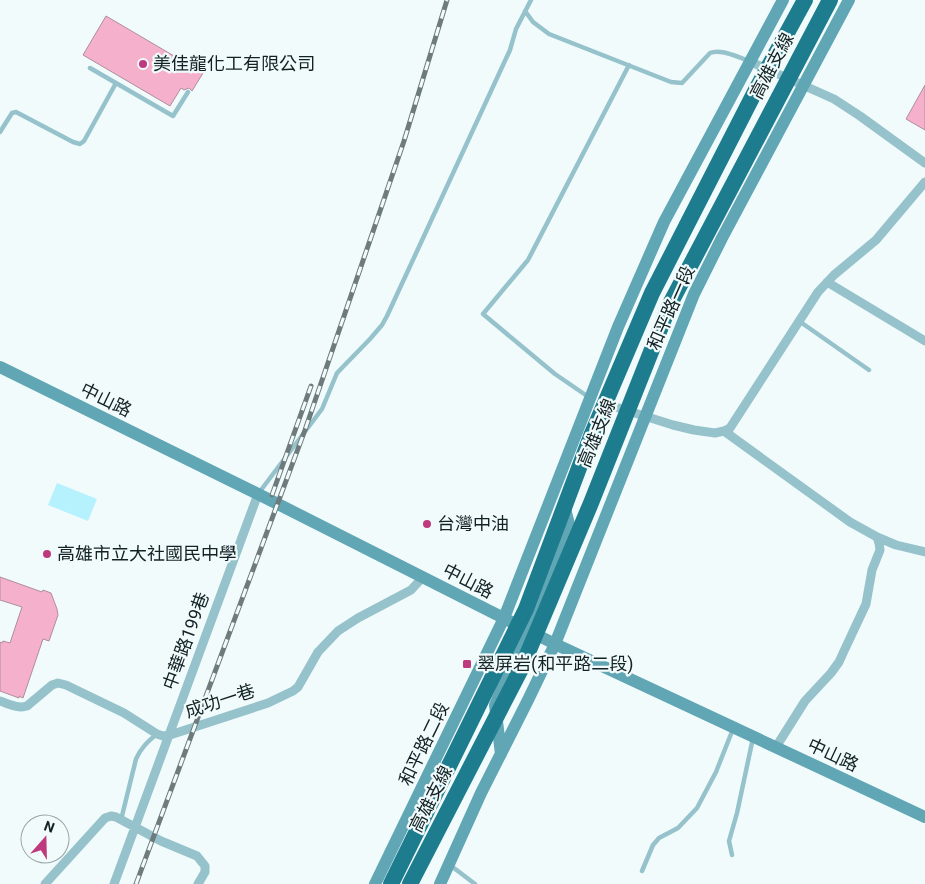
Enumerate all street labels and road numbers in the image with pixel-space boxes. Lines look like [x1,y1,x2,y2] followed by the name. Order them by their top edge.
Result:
[745,29,798,102] street label: 高雄支線
[643,262,698,353] street label: 和平路一段
[77,378,135,421] street label: 中山路
[573,396,620,470] street label: 高雄支線
[439,559,497,602] street label: 中山路
[158,589,213,693] street label: 中華路199巷
[182,679,257,722] street label: 成功一巷
[394,699,453,789] street label: 和平路二段
[804,734,862,775] street label: 中山路
[405,762,456,836] street label: 高雄支線

